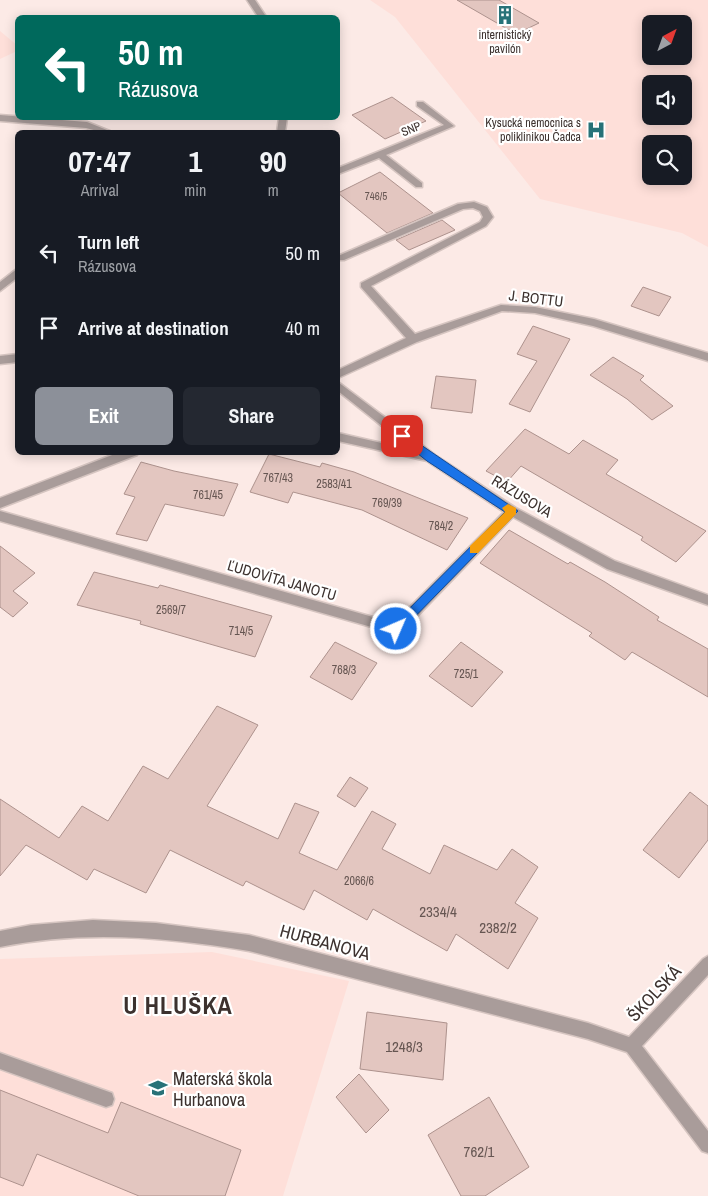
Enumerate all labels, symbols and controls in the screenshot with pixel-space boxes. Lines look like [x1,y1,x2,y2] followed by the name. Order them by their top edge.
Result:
[494,4,516,26] building icon: internistický pavilón
[642,15,692,65] north arrow
[642,15,692,185] map controls
[478,27,532,57] place label: internistický pavilón
[118,29,183,76] text: 50 m
[35,35,100,100] icon: left
[118,74,198,104] text: Rázusova
[642,75,692,125] button: sound
[485,115,582,145] place label: Kysucká nemocnica s poliklinikou Čadca
[399,118,424,140] street label: SNP
[585,119,607,141] hospital icon: Kysucká nemocnica s poliklinikou Čadca
[642,135,692,185] button: search
[68,141,131,181] text: 07:47
[188,141,202,181] text: 1
[259,141,287,181] text: 90
[81,179,119,201] text: Arrival
[184,179,206,201] text: min
[268,179,279,201] text: m
[365,189,387,203] house number: 746/5
[78,229,139,255] text: Turn left
[35,239,63,267] icon: left
[285,240,320,266] text: 50 m
[78,255,136,277] text: Rázusova
[508,284,564,312] street label: J. BOTTU
[35,314,63,342] icon: arrive
[78,315,229,341] text: Arrive at destination
[285,315,320,341] text: 40 m
[35,387,173,445] button: Exit
[183,387,320,445] button: Share
[381,415,423,457] pin
[388,422,416,450] icon: arrive
[263,470,293,486] house number: 767/43
[488,470,557,523] street label: RÁZUSOVA
[316,476,352,492] house number: 2583/41
[193,487,224,503] house number: 761/45
[372,495,402,511] house number: 769/39
[429,518,453,534] house number: 784/2
[225,554,339,606] street label: ĽUDOVÍTA JANOTU
[156,602,187,618] house number: 2569/7
[369,602,421,654] position arrow
[229,623,254,639] house number: 714/5
[332,662,356,678] house number: 768/3
[454,666,479,682] house number: 725/1
[344,873,374,889] house number: 2066/6
[419,901,457,922] house number: 2334/4
[479,917,517,938] house number: 2382/2
[277,918,373,966] street label: HURBANOVA
[621,959,687,1027] street label: ŠKOLSKÁ
[123,989,233,1021] district label: U HLUŠKA
[385,1036,423,1057] house number: 1248/3
[173,1066,272,1112] place label: Materská škola Hurbanova
[147,1077,169,1099] school or university icon: Materská škola Hurbanova
[464,1141,495,1162] house number: 762/1

